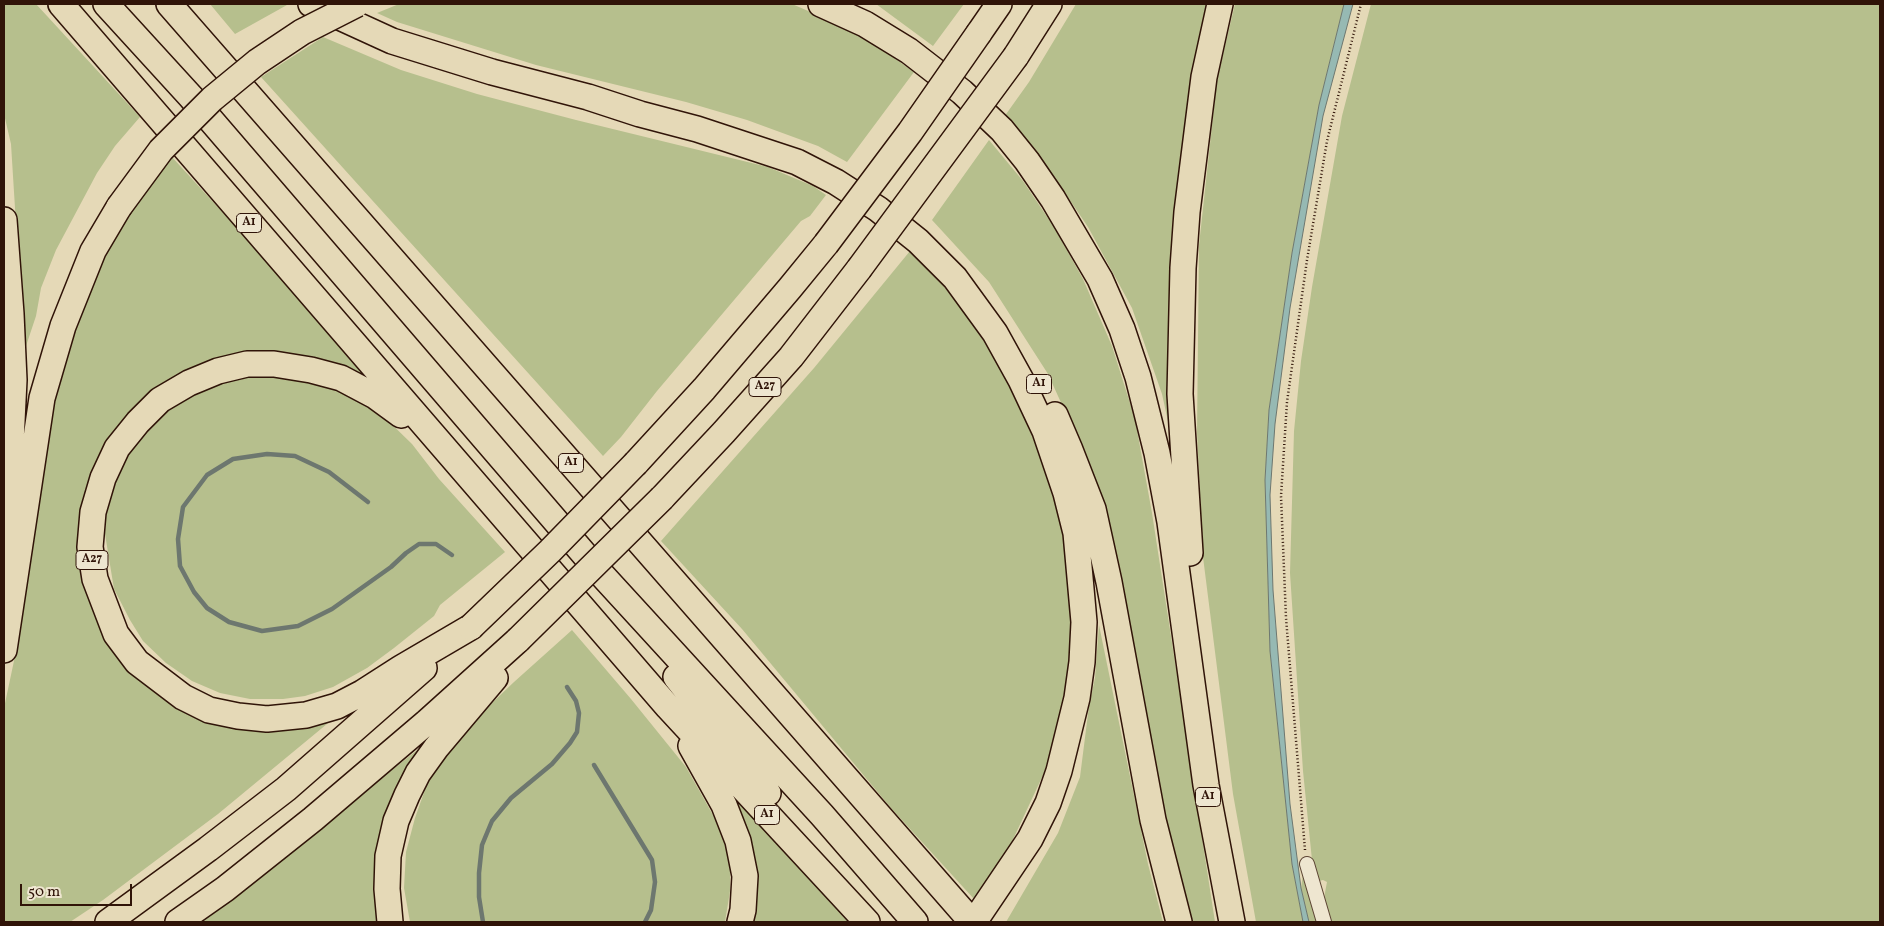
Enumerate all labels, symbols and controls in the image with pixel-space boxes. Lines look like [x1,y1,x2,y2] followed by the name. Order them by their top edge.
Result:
[236,214,262,232] road number: A1
[1026,374,1052,394] road number: A1
[749,378,781,397] road number: A27
[558,453,584,472] road number: A1
[76,550,108,570] road number: A27
[1196,788,1220,806] road number: A1
[754,806,780,824] road number: A1
[22,874,135,906] scale bar
[28,882,60,903] text: 50 m

